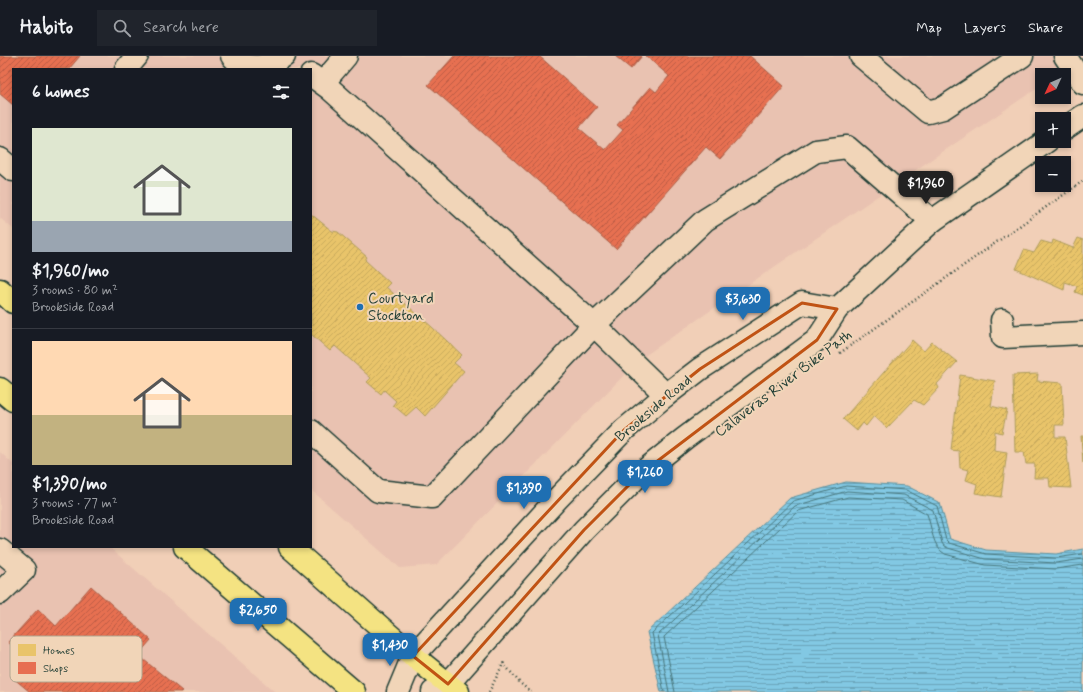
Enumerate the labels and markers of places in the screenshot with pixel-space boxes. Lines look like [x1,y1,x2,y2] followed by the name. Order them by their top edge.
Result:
[893,171,959,205] pin: $1,960
[710,287,776,321] pin: $3,630
[368,289,434,326] place label: Courtyard Stockton
[355,302,365,312] marker: Courtyard Stockton
[612,460,678,494] pin: $1,260
[491,476,557,510] pin: $1,390
[225,598,291,632] pin: $2,650
[357,633,423,667] pin: $1,430

